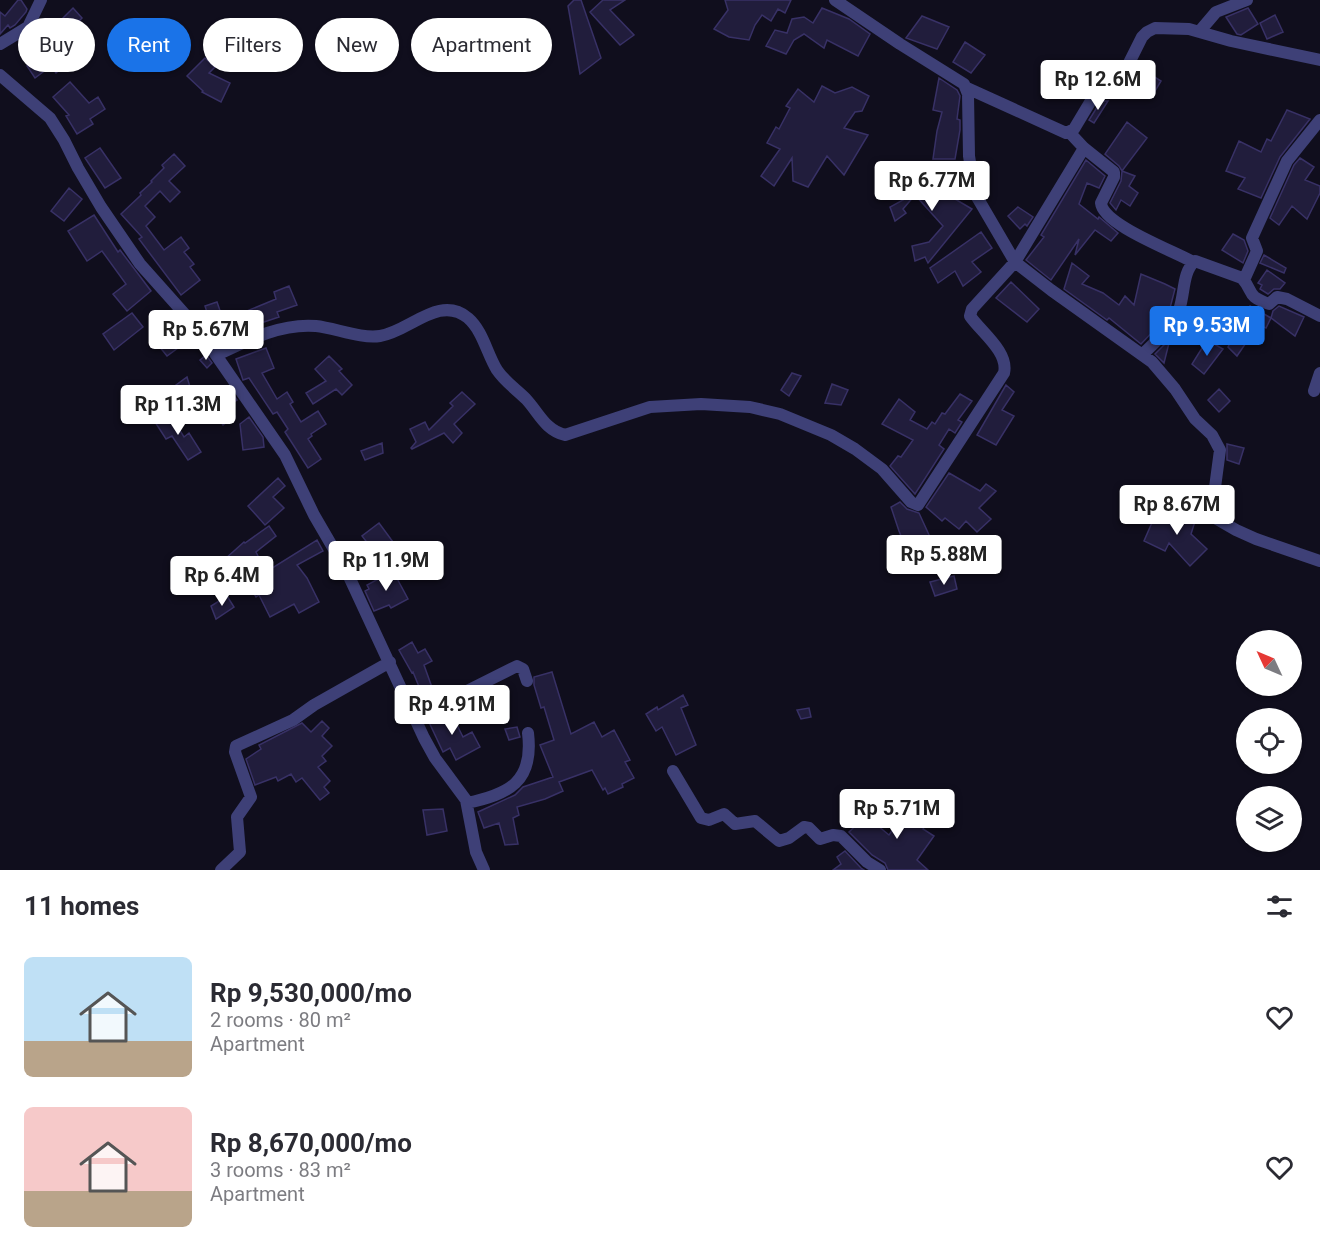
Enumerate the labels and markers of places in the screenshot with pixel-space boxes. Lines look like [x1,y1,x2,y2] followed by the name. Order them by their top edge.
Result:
[1036,60,1160,111] pin: Rp 12.6M
[870,161,994,212] pin: Rp 6.77M
[1145,306,1269,357] pin: Rp 9.53M
[144,310,268,361] pin: Rp 5.67M
[116,385,240,436] pin: Rp 11.3M
[1115,485,1239,536] pin: Rp 8.67M
[882,535,1006,586] pin: Rp 5.88M
[324,541,448,592] pin: Rp 11.9M
[167,556,277,607] pin: Rp 6.4M
[390,685,514,736] pin: Rp 4.91M
[835,789,959,840] pin: Rp 5.71M

